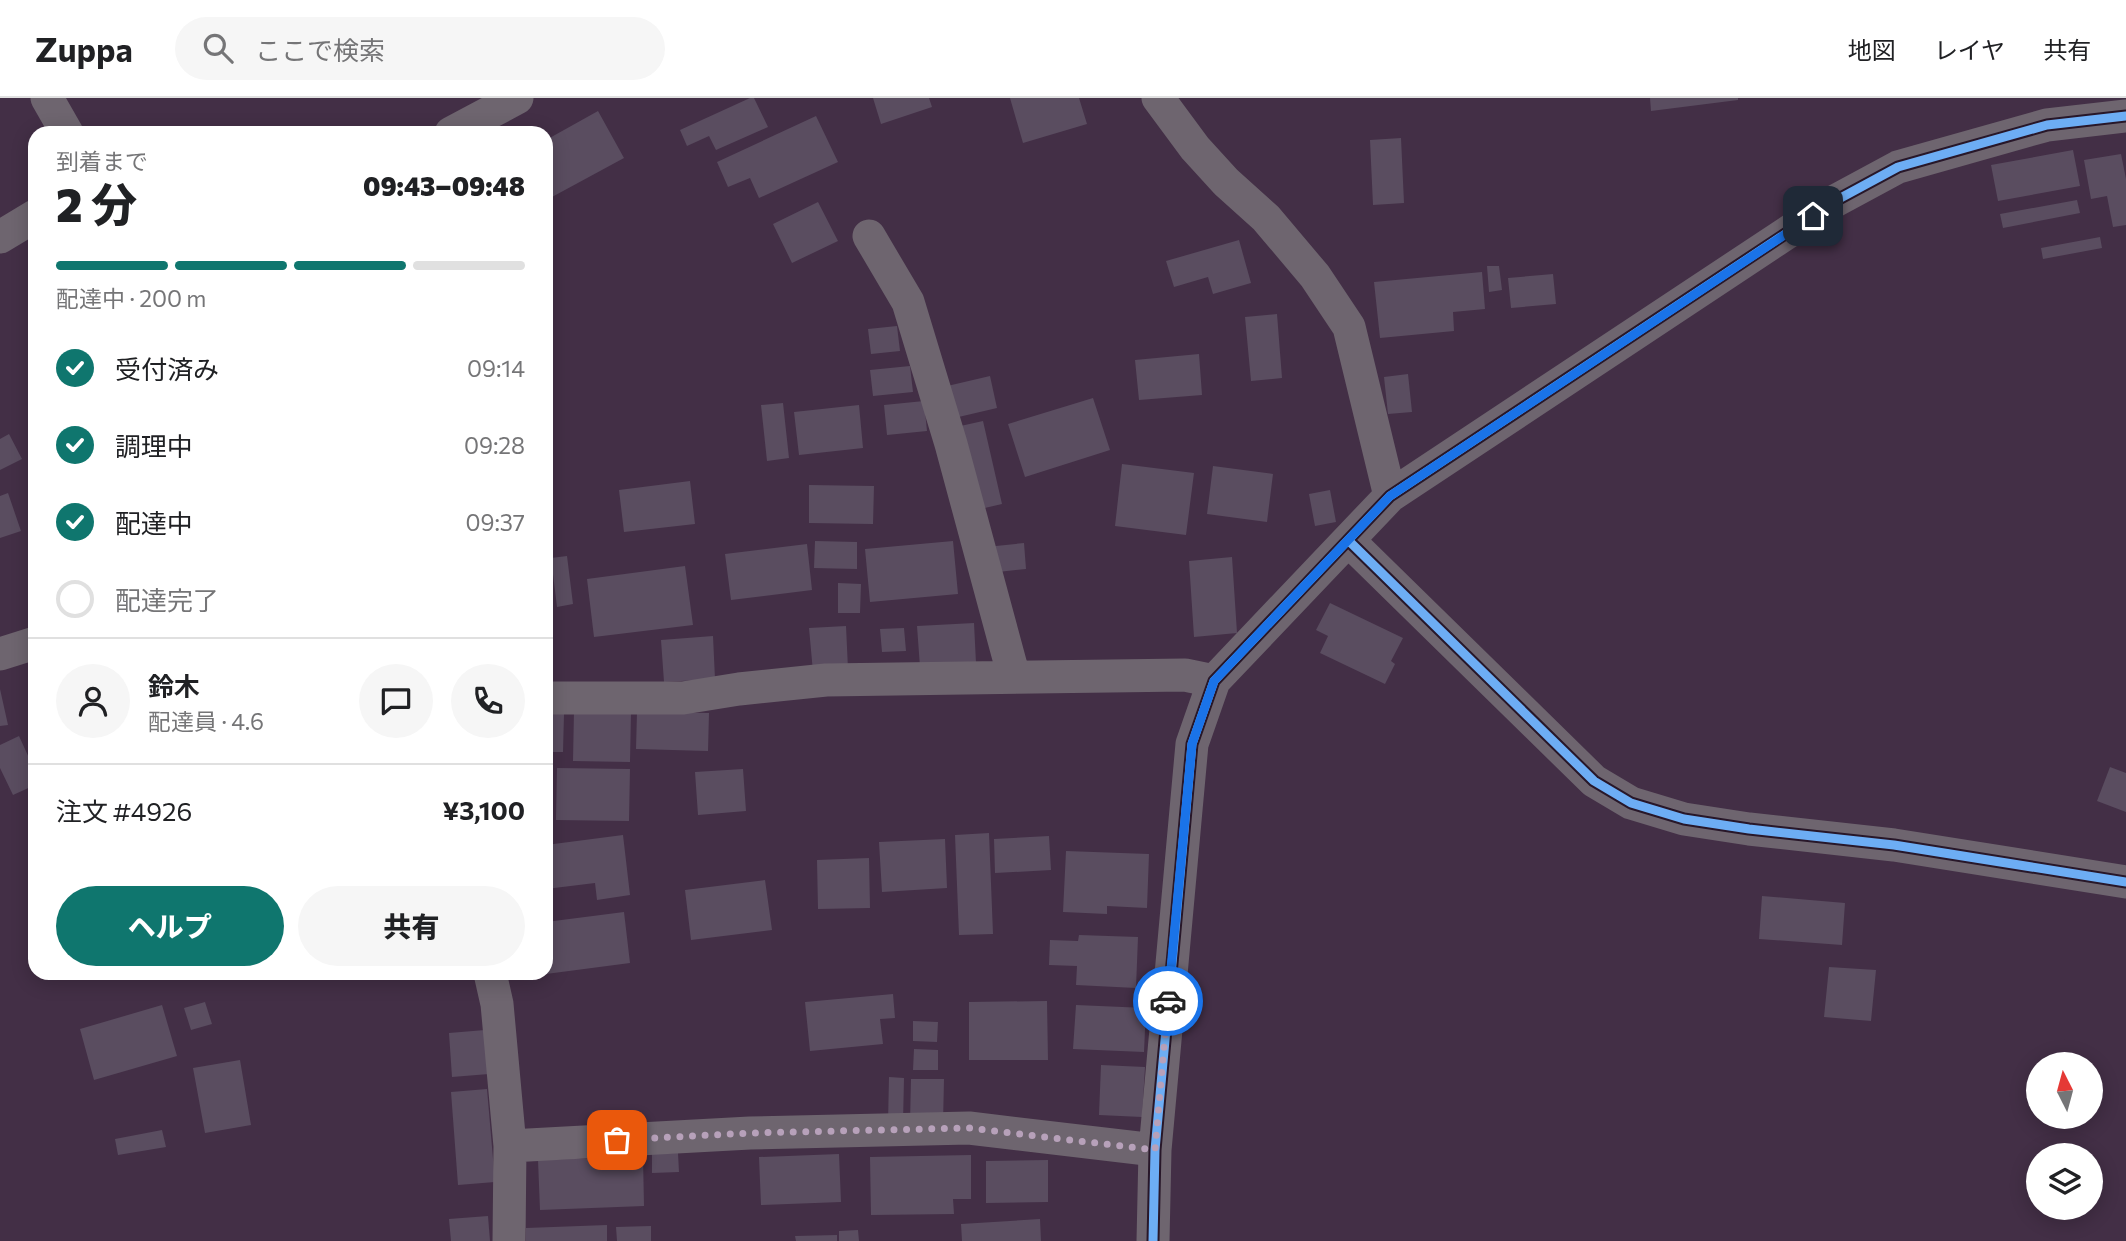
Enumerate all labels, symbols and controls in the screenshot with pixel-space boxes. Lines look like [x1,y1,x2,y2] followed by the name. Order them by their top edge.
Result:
[175,17,665,80] search box
[35,28,133,69] text: Zuppa
[199,29,237,67] icon: search
[255,34,385,65] text: ここで検索
[1848,35,1896,64] text: 地図
[1934,35,2005,64] text: レイヤ
[2043,35,2091,64] text: 共有
[56,147,148,175] text: 到着まで
[363,170,525,201] text: 09:43–09:48
[56,175,137,231] text: 2 分
[1783,186,1843,246] pin
[1794,197,1832,235] icon: home
[56,284,206,312] text: 配達中 · 200 m
[56,349,94,387] icon: check
[115,353,219,384] text: 受付済み
[467,354,525,382] text: 09:14
[56,426,94,464] icon: check
[115,430,193,461] text: 調理中
[464,431,525,459] text: 09:28
[56,503,94,541] icon: check
[115,507,193,538] text: 配達中
[465,508,525,536] text: 09:37
[115,584,219,615] text: 配達完了
[56,664,130,738] button: person
[359,664,433,738] button: chat
[451,664,525,738] button: phone
[148,670,200,701] text: 鈴木
[148,707,264,735] text: 配達員 · 4.6
[443,794,525,825] text: ¥3,100
[56,795,192,826] text: 注文 #4926
[56,886,284,966] button: ヘルプ
[298,886,525,966] button: 共有
[1133,966,1203,1036] courier
[1149,982,1187,1020] icon: car
[2026,1052,2104,1129] north arrow
[2026,1052,2103,1220] map controls
[587,1110,647,1170] pin
[598,1121,636,1159] icon: bag
[2026,1143,2103,1220] button: layers

